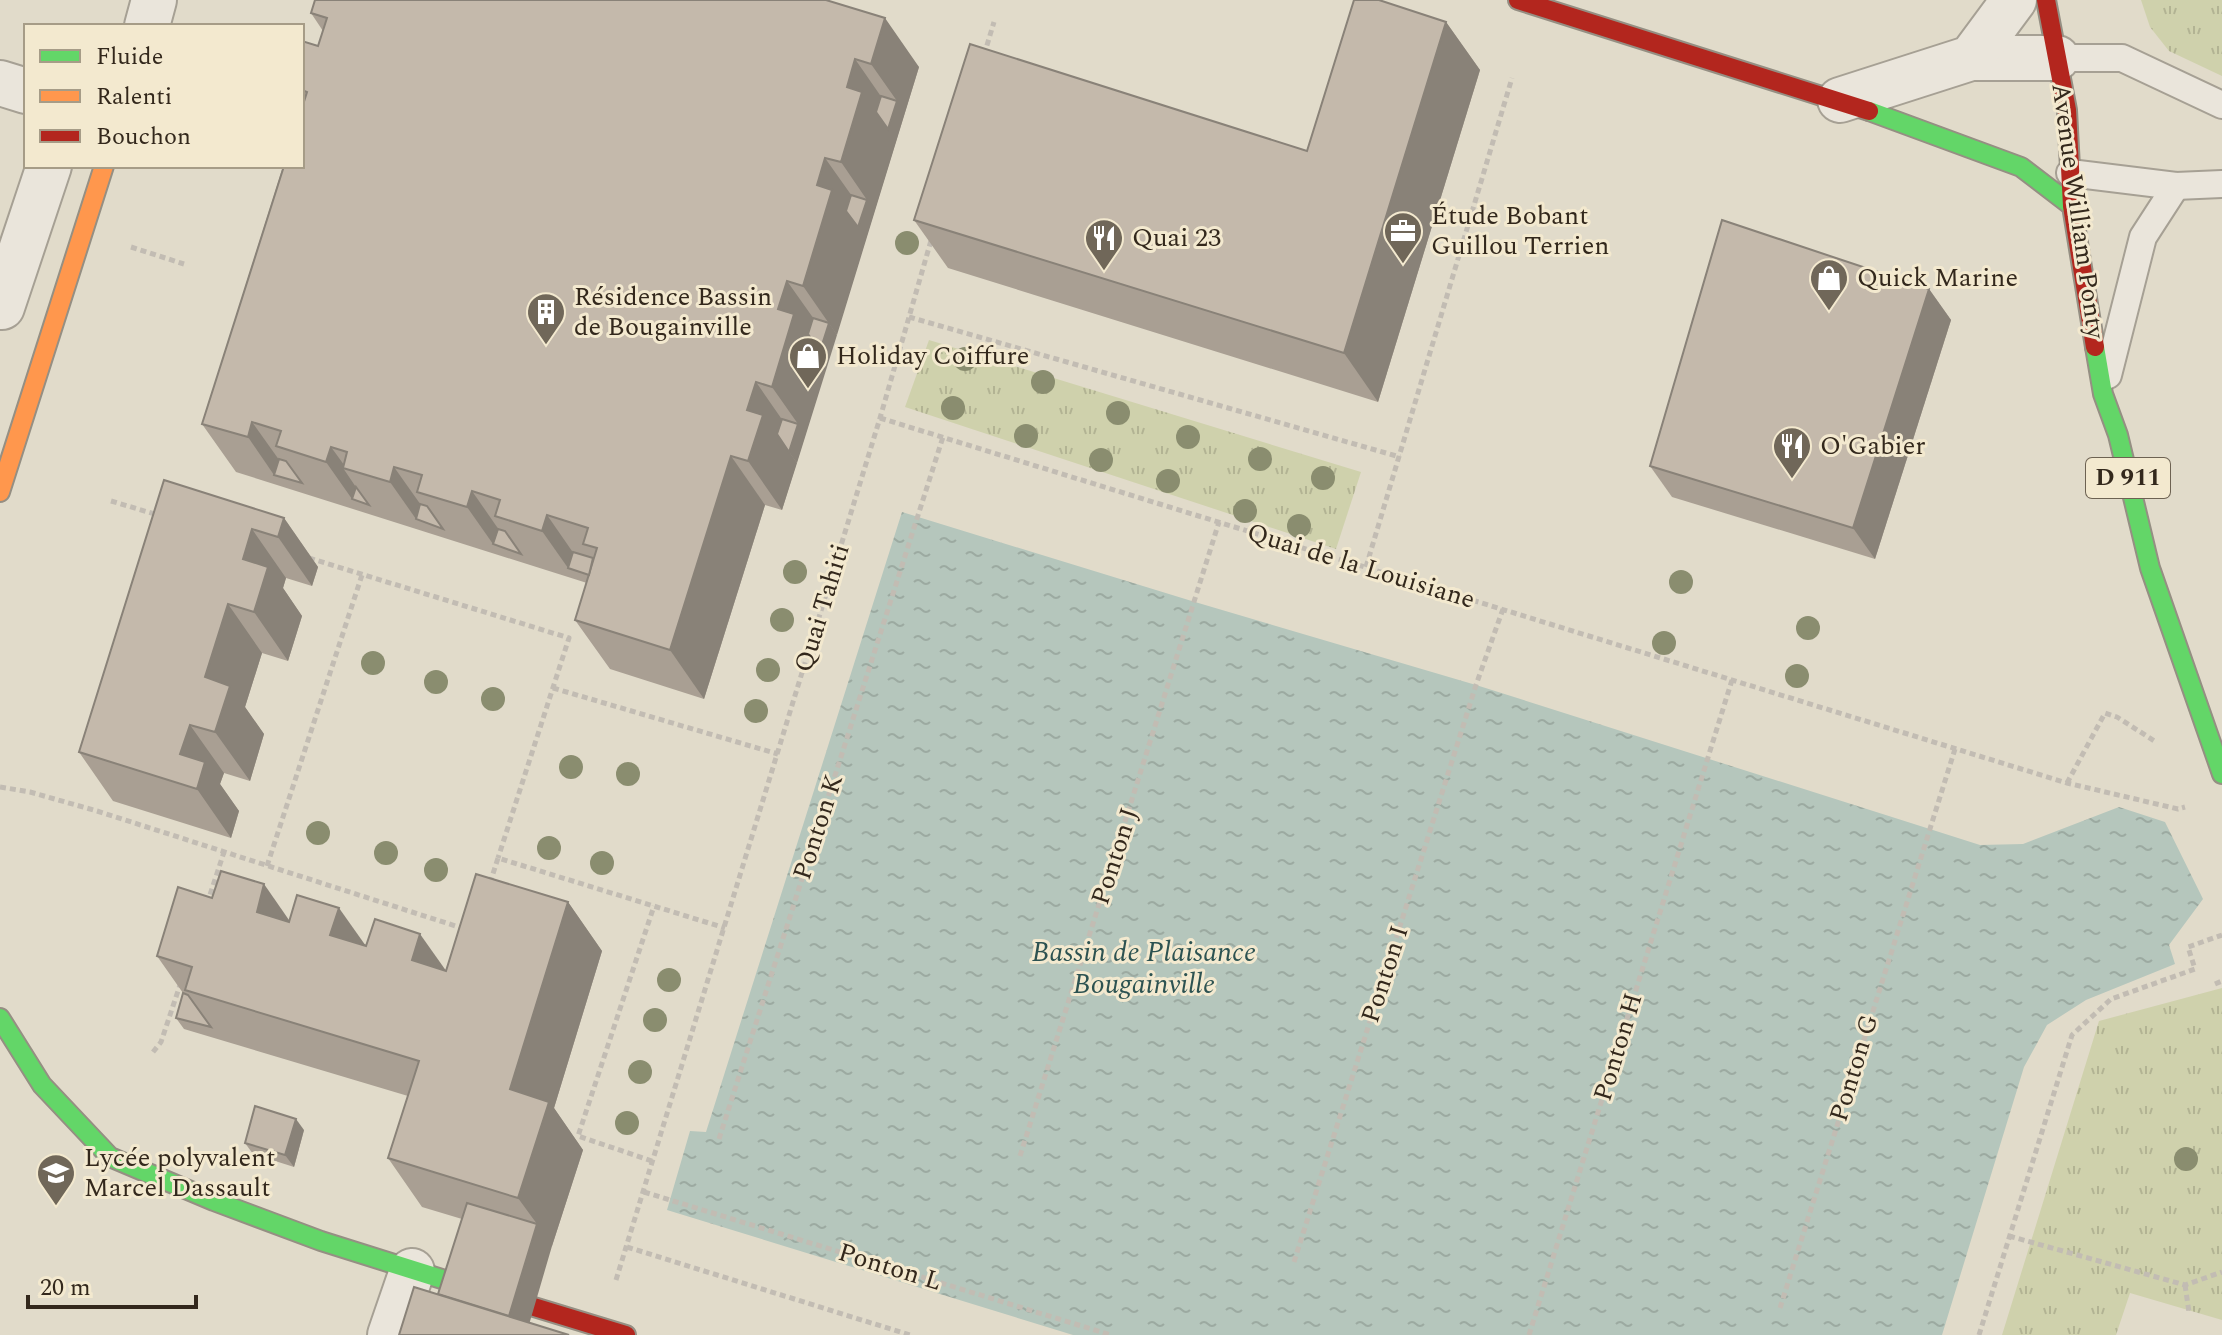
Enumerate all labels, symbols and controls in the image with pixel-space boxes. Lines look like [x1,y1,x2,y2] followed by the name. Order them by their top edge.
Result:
[24,24,304,168] legend
[96,39,163,75] text: Fluide
[96,79,172,115] text: Ralenti
[2040,81,2116,343] street label: Avenue William Ponty
[96,119,191,155] text: Bouchon
[1431,196,1609,266] place label: Étude Bobant Guillou Terrien
[1382,210,1424,265] office icon: Étude Bobant Guillou Terrien
[1083,217,1125,272] restaurant icon: Quai 23
[1132,218,1221,258] place label: Quai 23
[1808,257,1850,312] shop icon: Quick Marine
[1857,258,2018,298] place label: Quick Marine
[574,277,772,347] place label: Résidence Bassin de Bougainville
[525,291,567,346] building icon: Résidence Bassin de Bougainville
[787,335,829,390] shop icon: Holiday Coiffure
[836,336,1029,376] place label: Holiday Coiffure
[1771,425,1813,480] restaurant icon: O'Gabier
[1820,426,1926,466] place label: O'Gabier
[2086,458,2170,498] road number: D 911
[1242,512,1480,620] street label: Quai de la Louisiane
[784,539,860,677] street label: Quai Tahiti
[782,769,854,885] street label: Ponton K
[1080,802,1150,910] street label: Ponton J
[1350,920,1420,1028] street label: Ponton I
[1032,931,1256,1006] water label: Bassin de Plaisance Bougainville
[1583,988,1653,1106] street label: Ponton H
[1819,1010,1889,1126] street label: Ponton G
[84,1138,275,1208] place label: Lycée polyvalent Marcel Dassault
[35,1152,77,1207] school or university icon: Lycée polyvalent Marcel Dassault
[833,1232,947,1302] street label: Ponton L
[28,1259,196,1309] scale bar
[40,1270,91,1306] text: 20 m

